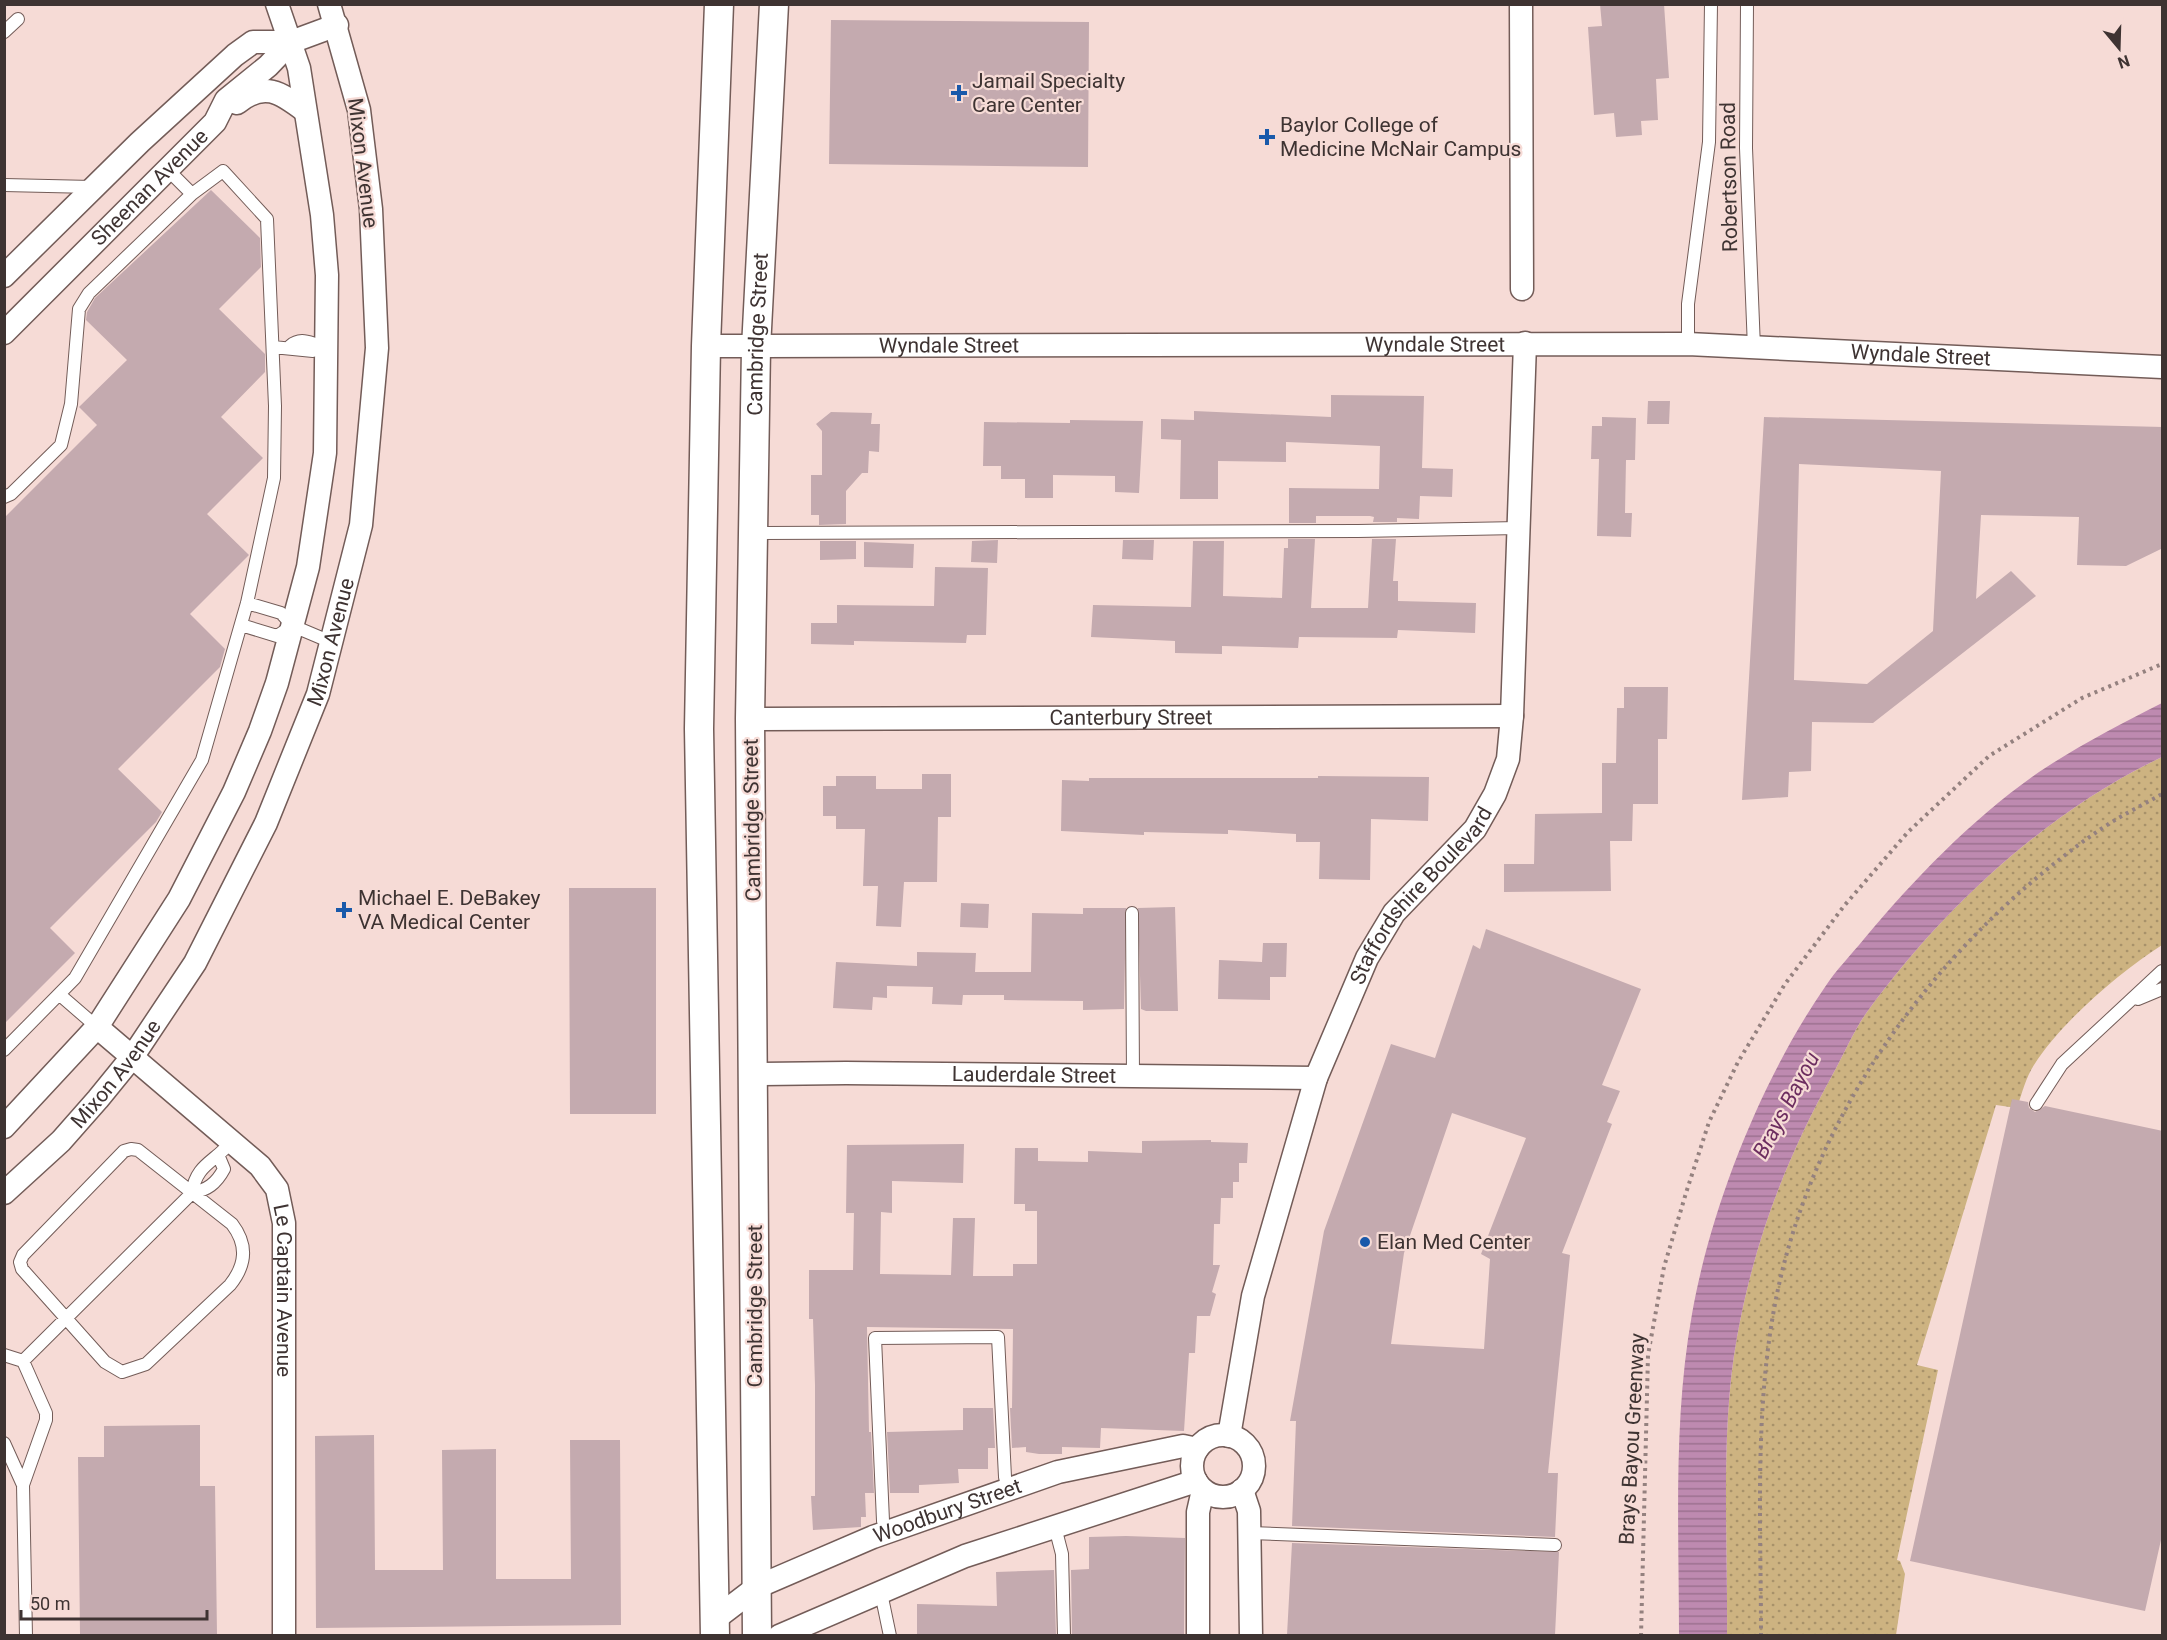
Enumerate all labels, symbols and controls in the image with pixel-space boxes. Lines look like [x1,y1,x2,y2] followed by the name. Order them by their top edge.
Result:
[2089,18,2149,78] north arrow
[2115,51,2132,73] text: N
[972,69,1125,117] place label: Jamail Specialty Care Center
[950,84,968,102] marker: Jamail Specialty Care Center
[343,96,383,230] street label: Mixon Avenue
[1716,102,1742,252] street label: Robertson Road
[1280,113,1521,161] place label: Baylor College of Medicine McNair Campus
[86,124,213,251] street label: Sheenan Avenue
[1258,128,1276,146] marker: Baylor College of Medicine McNair Campus
[743,252,773,416] street label: Cambridge Street
[1365,332,1505,357] street label: Wyndale Street
[879,333,1019,358] street label: Wyndale Street
[1850,340,1992,371] street label: Wyndale Street
[302,576,359,710] street label: Mixon Avenue
[1049,705,1213,730] street label: Canterbury Street
[739,738,765,902] street label: Cambridge Street
[1345,803,1497,988] street label: Staffordshire Boulevard
[358,886,540,934] place label: Michael E. DeBakey VA Medical Center
[335,901,353,919] marker: Michael E. DeBakey VA Medical Center
[66,1015,166,1133] street label: Mixon Avenue
[1748,1047,1825,1162] water label: Brays Bayou
[952,1062,1116,1088] street label: Lauderdale Street
[268,1202,296,1377] street label: Le Captain Avenue
[743,1224,767,1387] street label: Cambridge Street
[1377,1230,1530,1254] place label: Elan Med Center
[1358,1235,1372,1249] marker: Elan Med Center
[1614,1332,1650,1545] street label: Brays Bayou Greenway
[870,1474,1025,1548] street label: Woodbury Street
[21,1583,207,1621] scale bar
[30,1593,70,1614] text: 50 m

